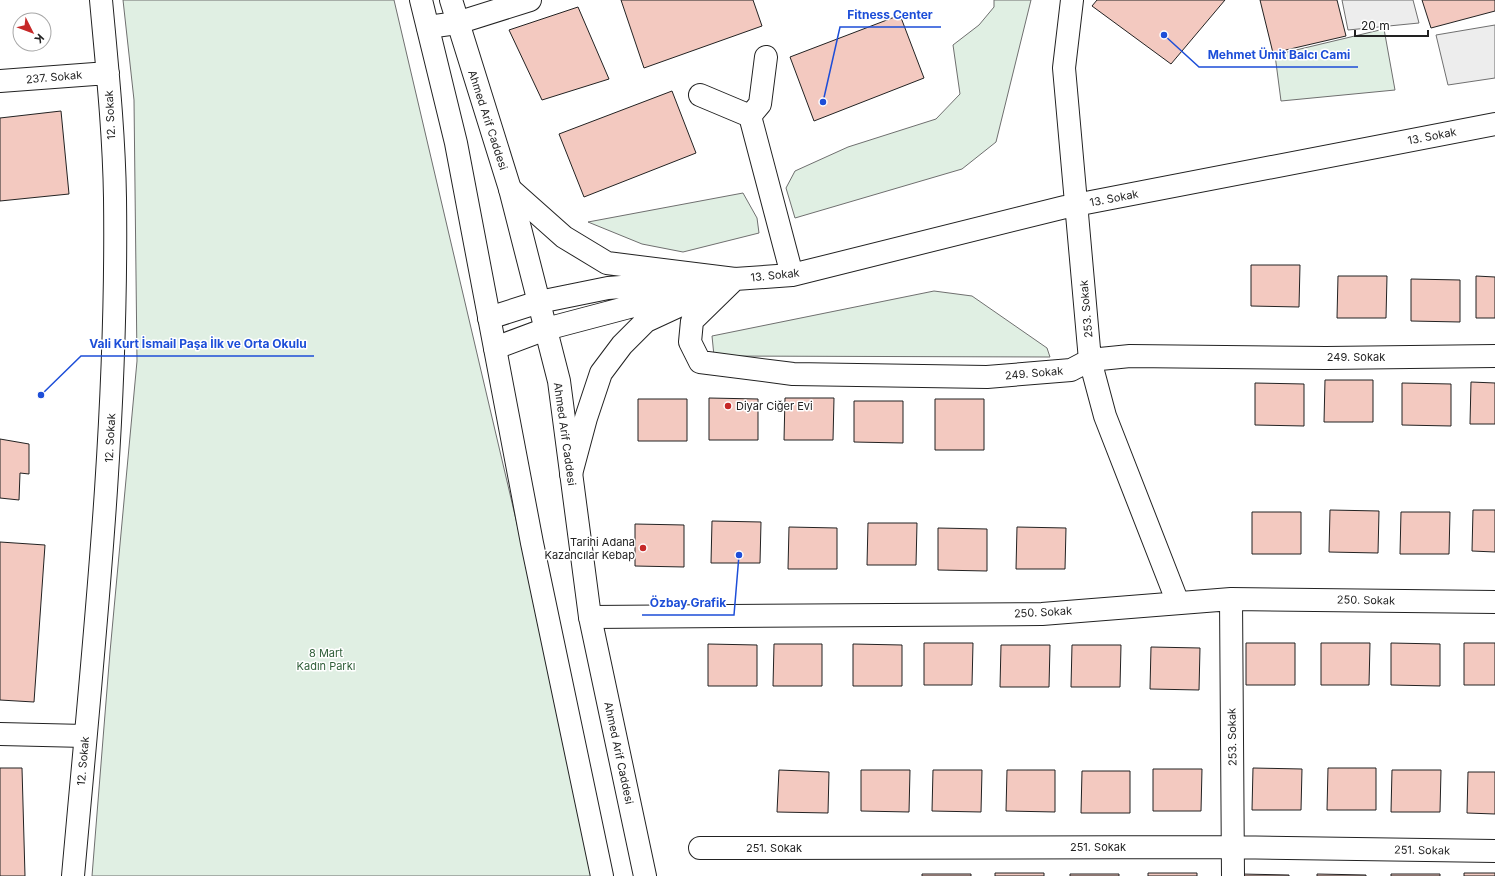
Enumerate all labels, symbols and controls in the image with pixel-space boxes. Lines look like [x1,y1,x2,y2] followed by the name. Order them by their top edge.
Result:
[840,3,941,27] callout: Fitness Center
[847,7,933,22] text: Fitness Center
[12,12,52,52] north arrow
[1355,12,1428,38] scale bar
[1361,18,1390,33] text: 20 m
[32,31,47,46] text: K
[1199,43,1358,67] callout: Mehmet Ümit Balcı Cami
[1208,47,1350,62] text: Mehmet Ümit Balcı Cami
[25,68,83,86] street label: 237. Sokak
[465,68,511,172] street label: Ahmed Arif Caddesi
[102,90,118,140] street label: 12. Sokak
[1407,124,1457,148] street label: 13. Sokak
[1089,186,1139,210] street label: 13. Sokak
[750,265,800,285] street label: 13. Sokak
[1076,279,1096,339] street label: 253. Sokak
[81,332,314,356] callout: Vali Kurt İsmail Paşa İlk ve Orta Okulu
[89,336,307,351] text: Vali Kurt İsmail Paşa İlk ve Orta Okulu
[1327,350,1385,364] street label: 249. Sokak
[1004,363,1064,383] street label: 249. Sokak
[551,381,579,487] street label: Ahmed Arif Caddesi
[736,399,813,413] place label: Diyar Ciğer Evi
[723,401,733,411] marker: Diyar Ciğer Evi
[102,413,118,463] street label: 12. Sokak
[545,535,635,562] place label: Tarihi Adana Kazancılar Kebap
[638,543,648,553] marker: Tarihi Adana Kazancılar Kebap
[642,591,734,615] callout: Özbay Grafik
[1337,592,1395,608] street label: 250. Sokak
[650,595,726,610] text: Özbay Grafik
[1014,603,1072,621] street label: 250. Sokak
[297,646,355,673] park label: 8 Mart Kadın Parkı
[601,701,637,805] street label: Ahmed Arif Caddesi
[1224,708,1240,766] street label: 253. Sokak
[74,736,92,786] street label: 12. Sokak
[1070,840,1126,854] street label: 251. Sokak
[746,841,802,855] street label: 251. Sokak
[1394,843,1450,857] street label: 251. Sokak

